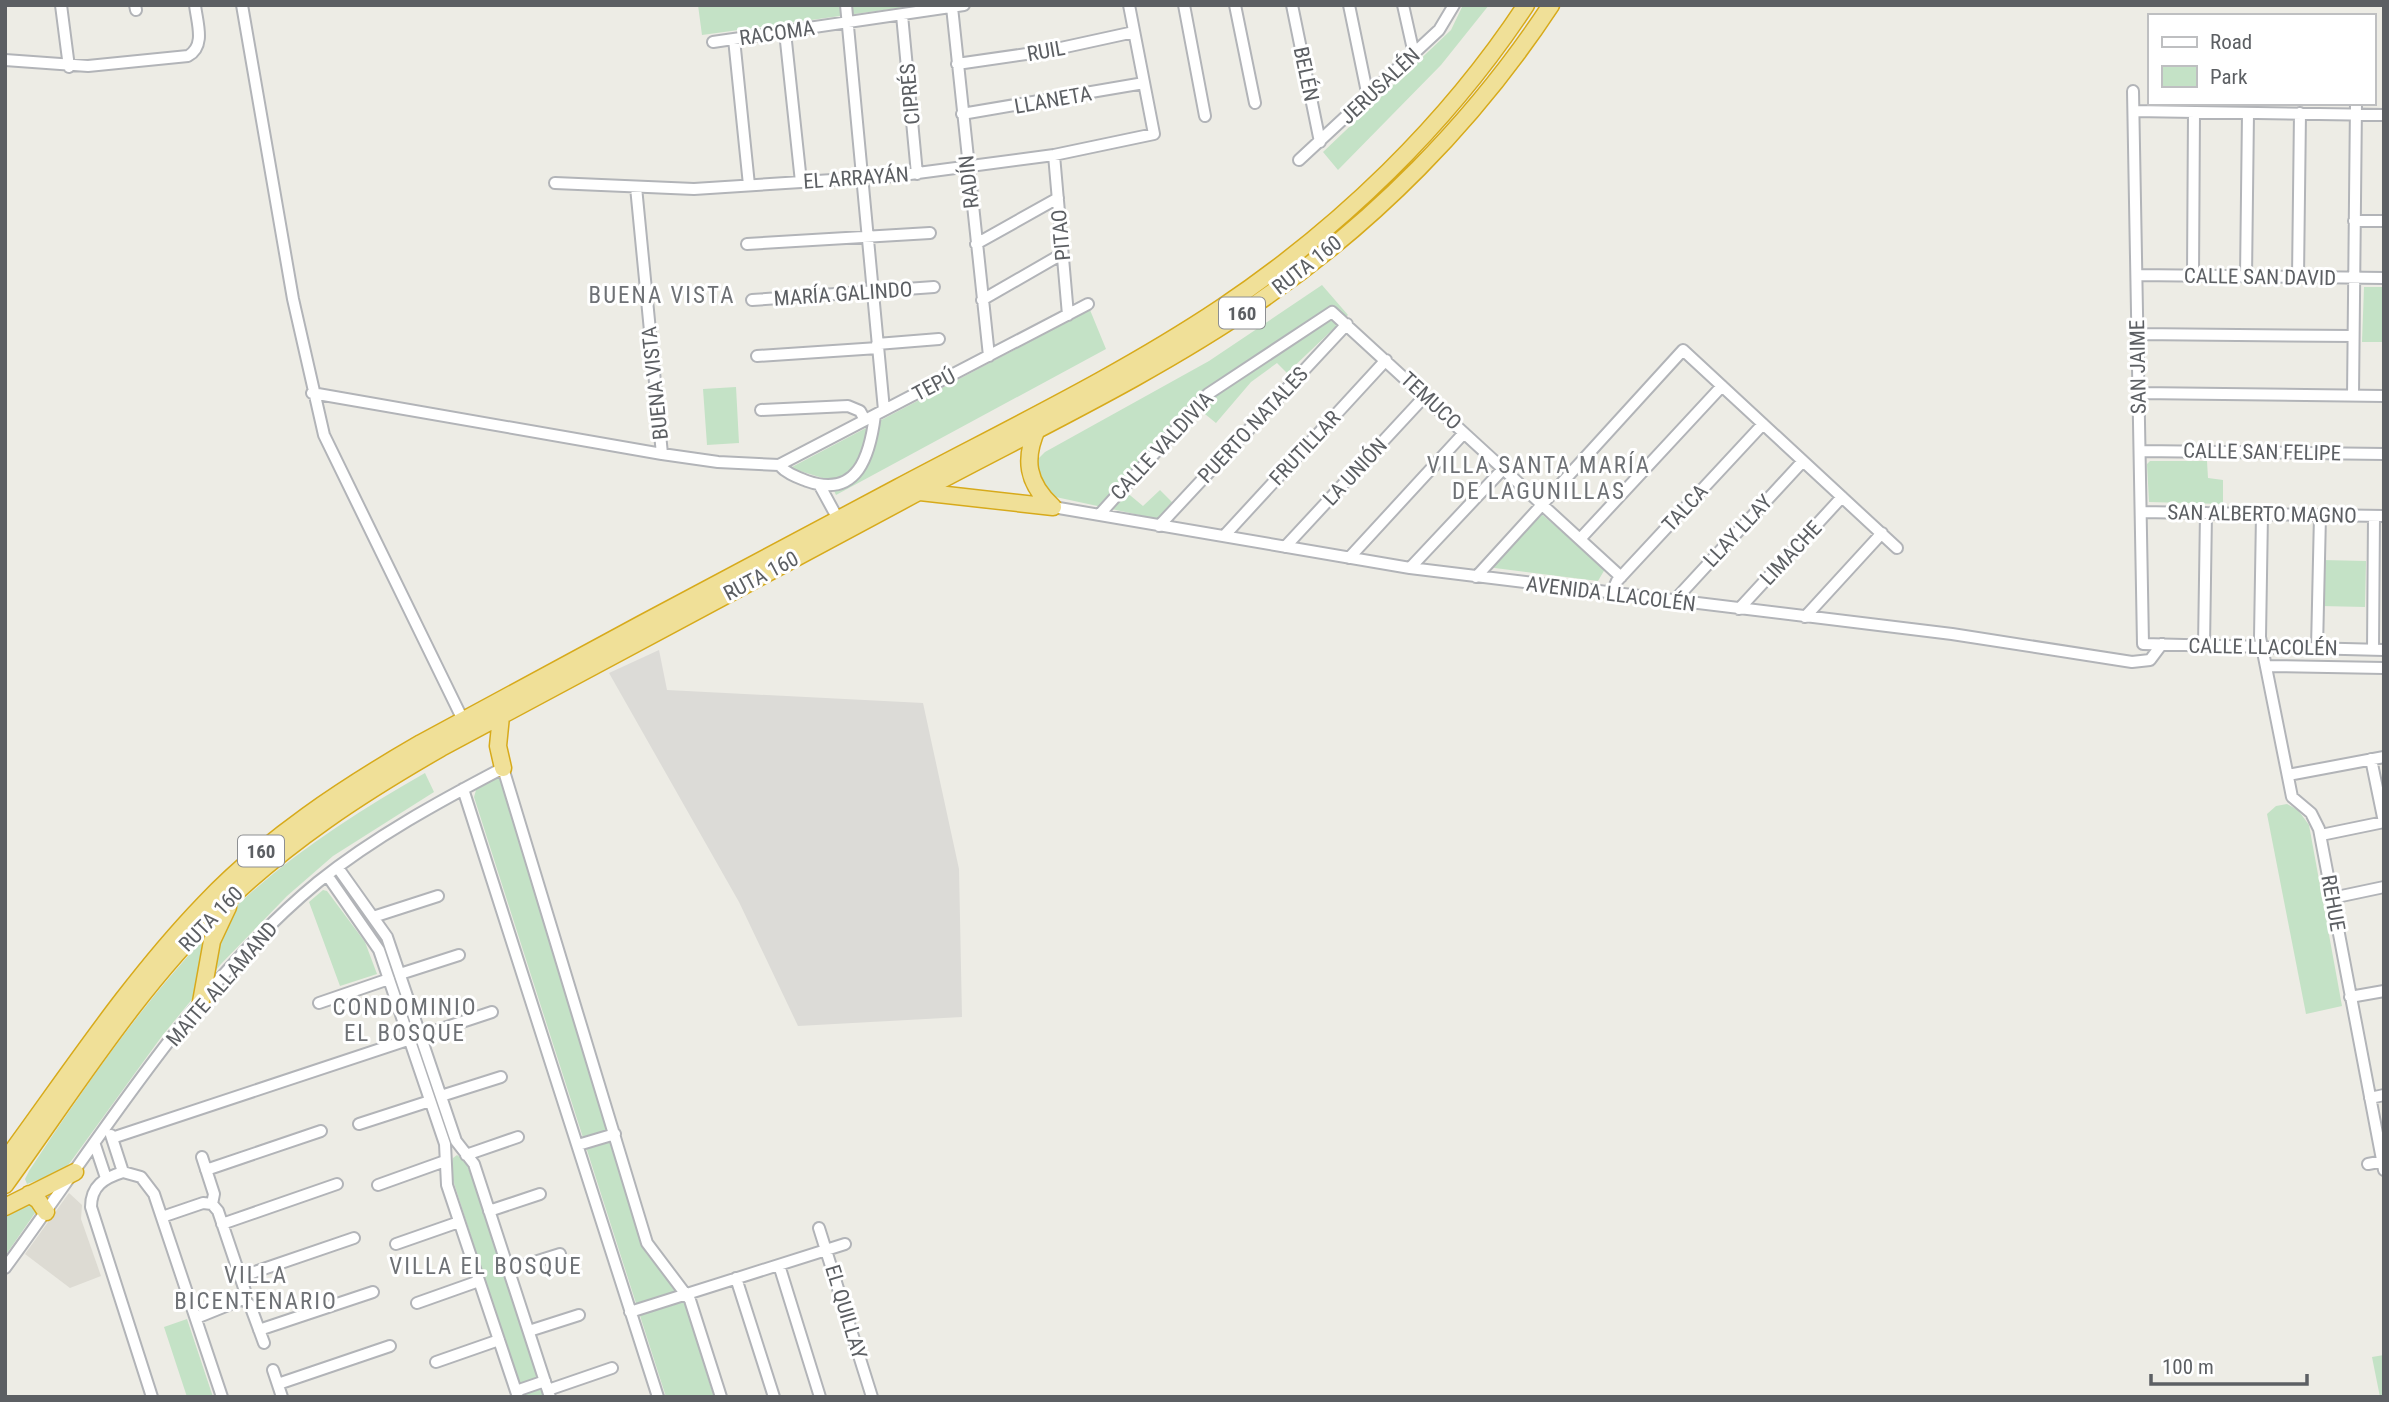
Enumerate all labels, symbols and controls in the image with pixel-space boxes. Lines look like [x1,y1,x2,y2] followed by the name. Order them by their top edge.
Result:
[2148,14,2375,105] legend
[738,16,816,50] street label: RACOMA
[2210,30,2252,54] text: Road
[1025,36,1067,66] street label: RUIL
[1335,43,1425,129] street label: JERUSALÉN
[1289,44,1323,104] street label: BELÉN
[895,62,925,126] street label: CIPRÉS
[2210,65,2248,89] text: Park
[1012,81,1094,119] street label: LLANETA
[954,154,984,210] street label: RADÍN
[802,162,910,194] street label: EL ARRAYÁN
[1047,208,1075,262] street label: PITAO
[1268,231,1346,299] street label: RUTA 160
[2184,264,2336,290] street label: CALLE SAN DAVID
[773,277,913,311] street label: MARÍA GALINDO
[589,282,735,309] district label: BUENA VISTA
[1219,298,1265,328] road number: 160
[2125,320,2151,414] street label: SAN JAIME
[637,325,673,441] street label: BUENA VISTA
[1193,362,1313,488] street label: PUERTO NATALES
[909,364,959,406] street label: TEPÚ
[1396,367,1466,435] street label: TEMUCO
[1106,387,1218,505] street label: CALLE VALDIVIA
[1265,406,1345,490] street label: FRUTILLAR
[1318,434,1392,510] street label: LA UNIÓN
[2183,439,2341,465] street label: CALLE SAN FELIPE
[1427,451,1651,505] district label: VILLA SANTA MARÍA DE LAGUNILLAS
[1657,479,1713,537] street label: TALCA
[1699,490,1777,572] street label: LLAY LLAY
[2167,500,2357,528] street label: SAN ALBERTO MAGNO
[1755,516,1827,590] street label: LIMACHE
[720,546,802,606] street label: RUTA 160
[1525,572,1697,616] street label: AVENIDA LLACOLÉN
[2188,634,2338,660] street label: CALLE LLACOLÉN
[238,836,284,866] road number: 160
[2316,873,2350,933] street label: REHUE
[174,881,248,957] street label: RUTA 160
[161,917,283,1051] street label: MAITE ALLAMAND
[332,994,478,1047] district label: CONDOMINIO EL BOSQUE
[389,1253,583,1280] district label: VILLA EL BOSQUE
[174,1262,338,1315] district label: VILLA BICENTENARIO
[820,1262,872,1362] street label: EL QUILLAY
[2151,1342,2307,1386] scale bar
[2162,1355,2214,1379] text: 100 m

